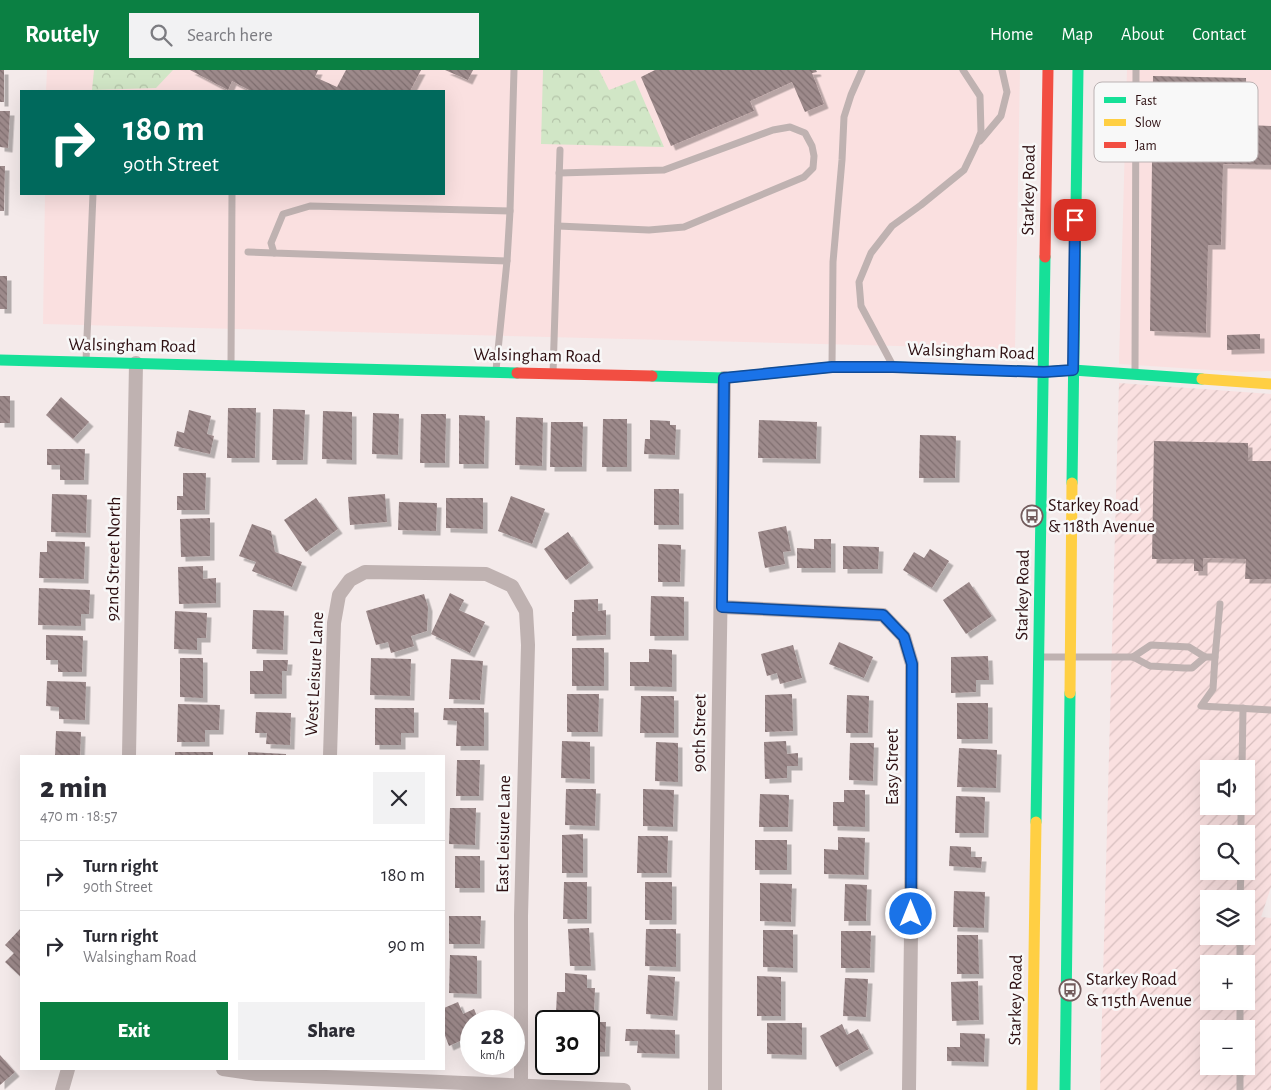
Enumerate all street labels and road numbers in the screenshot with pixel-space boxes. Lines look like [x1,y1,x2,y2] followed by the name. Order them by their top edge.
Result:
[1019,144,1039,236] street label: Starkey Road
[68,336,196,356] street label: Walsingham Road
[907,341,1035,363] street label: Walsingham Road
[473,346,601,366] street label: Walsingham Road
[104,496,124,622] street label: 92nd Street North
[1013,549,1033,641] street label: Starkey Road
[303,611,327,737] street label: West Leisure Lane
[690,693,710,772] street label: 90th Street
[884,729,902,805] street label: Easy Street
[494,775,514,893] street label: East Leisure Lane
[1006,954,1026,1046] street label: Starkey Road

